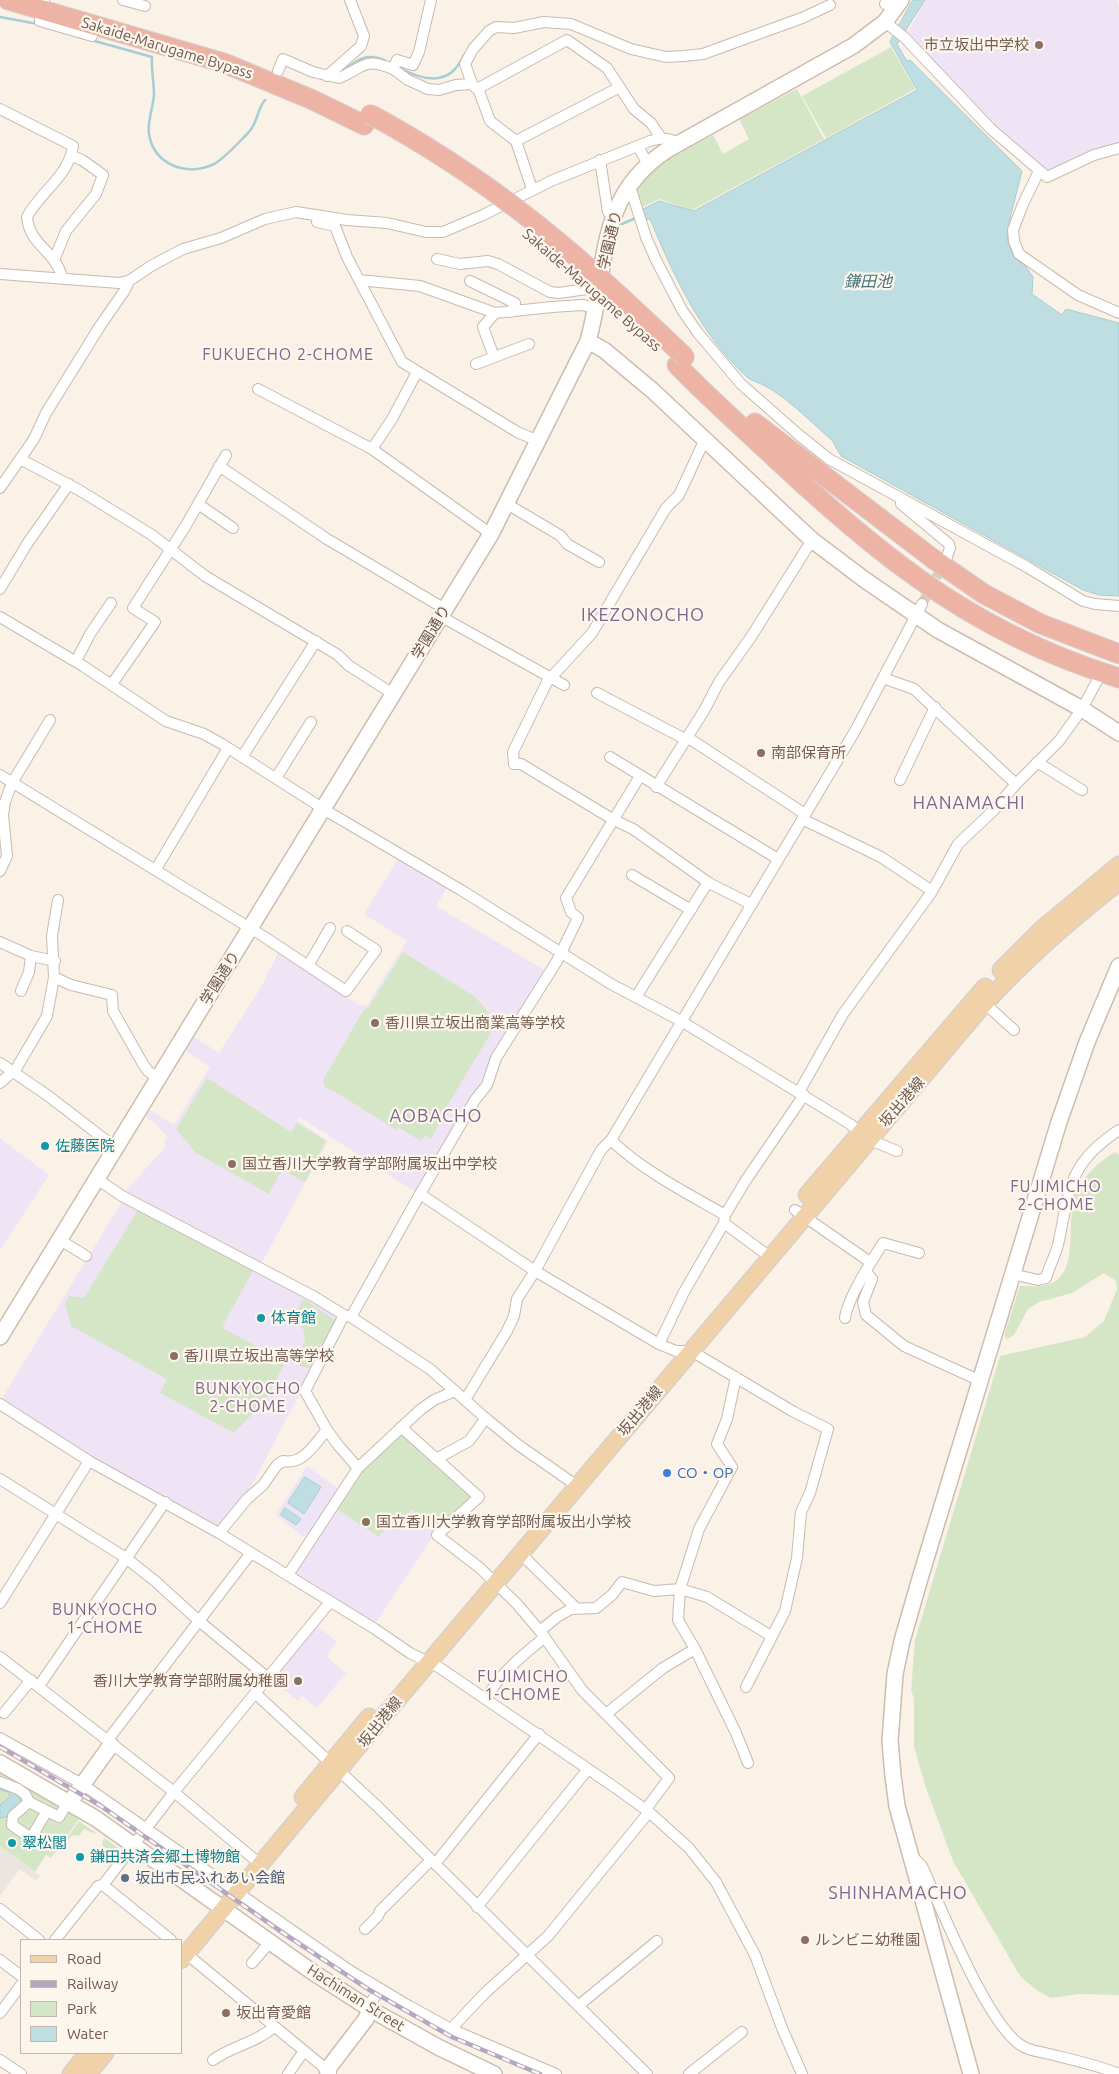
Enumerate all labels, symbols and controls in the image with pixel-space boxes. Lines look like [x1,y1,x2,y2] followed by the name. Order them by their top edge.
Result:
[79,13,255,83] street label: Sakaide-Marugame Bypass
[924,36,1029,54] place label: 市立坂出中学校
[1033,39,1045,51] marker: 市立坂出中学校
[594,209,626,271] street label: 学園通り
[519,225,665,355] street label: Sakaide-Marugame Bypass
[844,272,892,292] water label: 鎌田池
[200,345,376,365] district label: FUKUECHO 2-CHOME
[408,602,454,662] street label: 学園通り
[580,604,706,626] district label: IKEZONOCHO
[771,744,846,762] place label: 南部保育所
[755,747,767,759] marker: 南部保育所
[911,792,1027,814] district label: HANAMACHI
[196,948,244,1008] street label: 学園通り
[385,1014,565,1032] place label: 香川県立坂出商業高等学校
[369,1017,381,1029] marker: 香川県立坂出商業高等学校
[876,1073,928,1131] street label: 坂出港線
[389,1105,483,1127] district label: AOBACHO
[55,1137,115,1155] place label: 佐藤医院
[39,1140,51,1152] marker: 佐藤医院
[242,1155,497,1173] place label: 国立香川大学教育学部附属坂出中学校
[226,1158,238,1170] marker: 国立香川大学教育学部附属坂出中学校
[1009,1177,1103,1215] district label: FUJIMICHO 2-CHOME
[271,1309,316,1327] place label: 体育館
[255,1312,267,1324] marker: 体育館
[184,1347,334,1365] place label: 香川県立坂出高等学校
[168,1350,180,1362] marker: 香川県立坂出高等学校
[194,1379,302,1417] district label: BUNKYOCHO 2-CHOME
[614,1382,666,1440] street label: 坂出港線
[677,1464,733,1482] place label: CO・OP
[661,1467,673,1479] marker: CO・OP
[376,1513,631,1531] place label: 国立香川大学教育学部附属坂出小学校
[360,1516,372,1528] marker: 国立香川大学教育学部附属坂出小学校
[51,1600,159,1638] district label: BUNKYOCHO 1-CHOME
[476,1667,570,1705] district label: FUJIMICHO 1-CHOME
[93,1672,288,1690] place label: 香川大学教育学部附属幼稚園
[292,1675,304,1687] marker: 香川大学教育学部附属幼稚園
[354,1693,406,1751] street label: 坂出港線
[22,1834,67,1852] place label: 翠松閣
[6,1837,18,1849] marker: 翠松閣
[90,1848,240,1866] place label: 鎌田共済会郷土博物館
[74,1851,86,1863] marker: 鎌田共済会郷土博物館
[135,1869,285,1887] place label: 坂出市民ふれあい会館
[119,1872,131,1884] marker: 坂出市民ふれあい会館
[827,1882,969,1904] district label: SHINHAMACHO
[815,1931,920,1949] place label: ルンビニ幼稚園
[799,1934,811,1946] marker: ルンビニ幼稚園
[20,1939,182,2054] legend
[67,1950,102,1967] text: Road
[304,1961,408,2035] street label: Hachiman Street
[67,1975,118,1992] text: Railway
[67,2000,97,2017] text: Park
[236,2004,311,2022] place label: 坂出育愛館
[220,2007,232,2019] marker: 坂出育愛館
[67,2025,108,2042] text: Water

